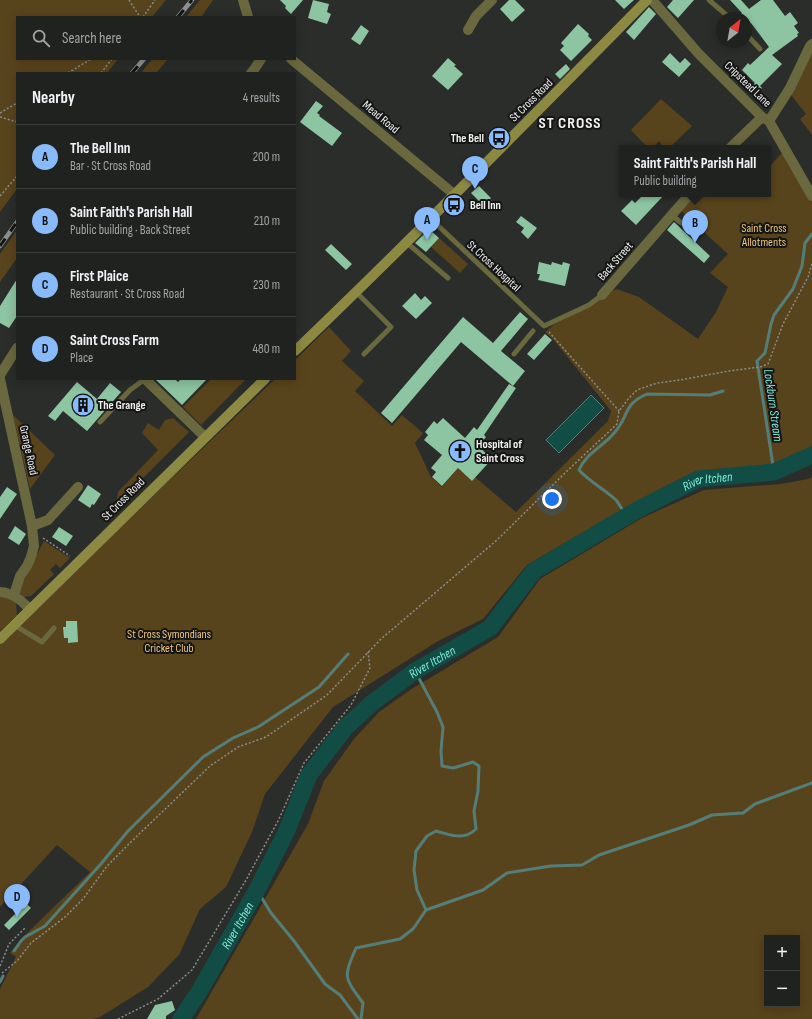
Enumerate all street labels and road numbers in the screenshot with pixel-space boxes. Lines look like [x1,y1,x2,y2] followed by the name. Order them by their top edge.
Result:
[721,58,774,111] street label: Cripstead Lane
[507,76,556,125] street label: St Cross Road
[359,98,402,137] street label: Mead Road
[464,238,524,295] street label: St Cross Hospital
[594,239,637,284] street label: Back Street
[16,424,41,476] street label: Grange Road
[99,475,148,524] street label: St Cross Road

